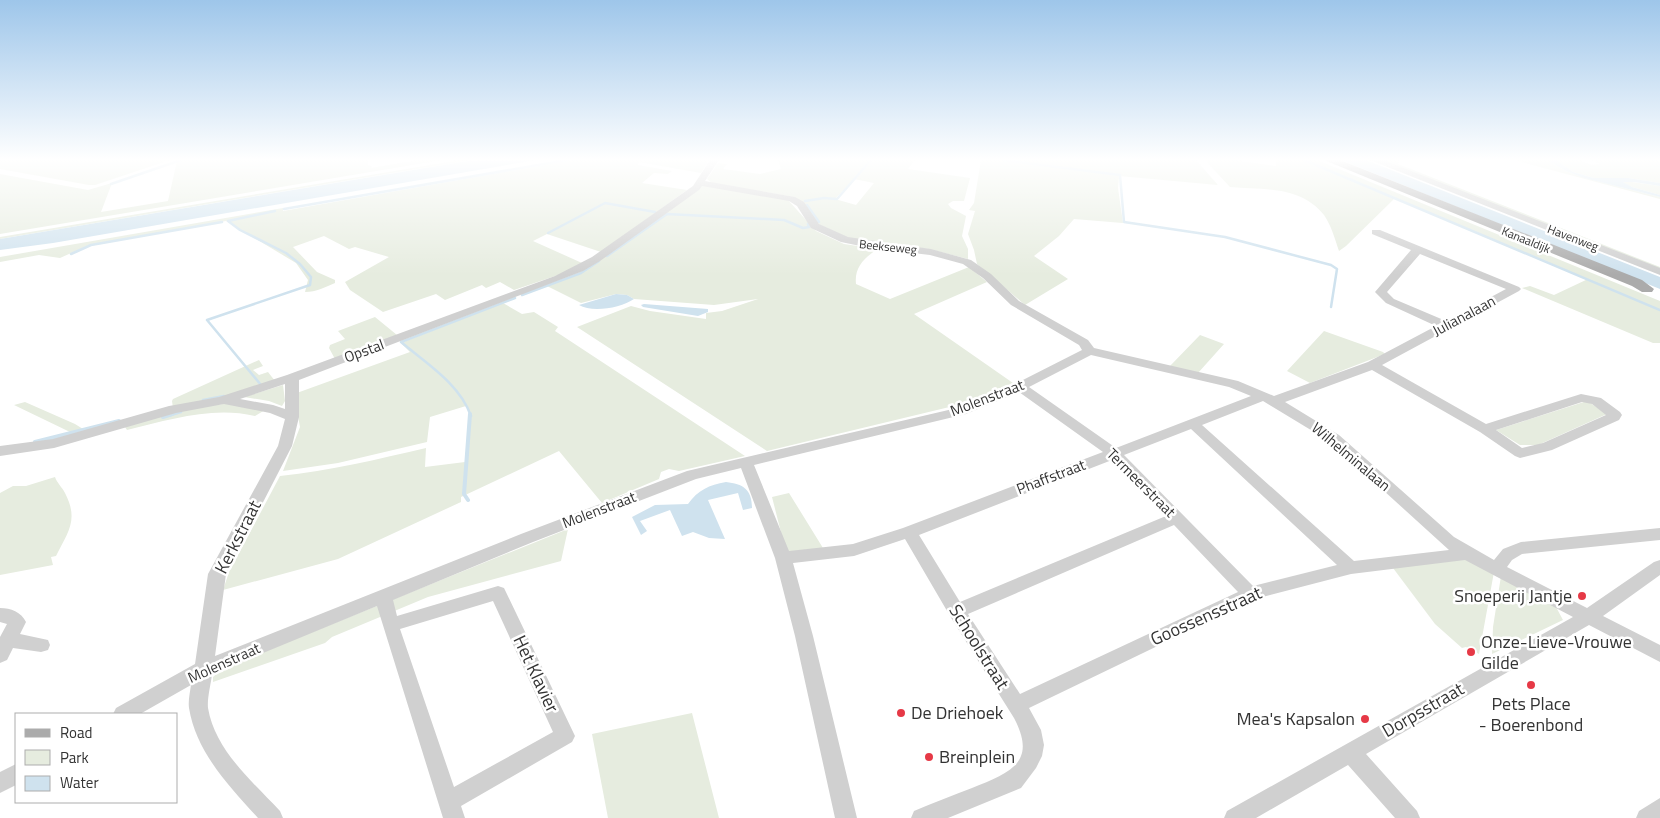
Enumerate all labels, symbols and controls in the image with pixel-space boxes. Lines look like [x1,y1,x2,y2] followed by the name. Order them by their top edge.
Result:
[1545,219,1602,256] street label: Havenweg
[1499,221,1554,258] street label: Kanaaldijk
[858,234,918,259] street label: Beekseweg
[1428,289,1499,342] street label: Julianalaan
[341,333,387,368] street label: Opstal
[947,373,1028,422] street label: Molenstraat
[1307,417,1396,497] street label: Wilhelminalaan
[1101,443,1182,523] street label: Termeerstraat
[1013,453,1089,500] street label: Phaffstraat
[559,485,640,534] street label: Molenstraat
[208,495,268,578] street label: Kerkstraat
[1146,579,1266,652] street label: Goossensstraat
[1454,582,1572,609] place label: Snoeperij Jantje
[1576,590,1588,602] marker: Snoeperij Jantje
[943,599,1017,695] street label: Schoolstraat
[1481,628,1632,676] place label: Onze-Lieve-Vrouwe Gilde
[507,631,566,717] street label: Het Klavier
[184,636,264,689] street label: Molenstraat
[1465,646,1477,658] marker: Onze-Lieve-Vrouwe Gilde
[1377,675,1469,744] street label: Dorpsstraat
[1525,679,1537,691] marker: Pets Place - Boerenbond
[1479,690,1583,738] place label: Pets Place - Boerenbond
[911,699,1004,726] place label: De Driehoek
[1236,705,1355,732] place label: Mea's Kapsalon
[895,707,907,719] marker: De Driehoek
[15,713,178,803] legend
[1359,713,1371,725] marker: Mea's Kapsalon
[60,721,92,744] text: Road
[939,743,1015,770] place label: Breinplein
[60,746,89,769] text: Park
[923,751,935,763] marker: Breinplein
[60,771,99,794] text: Water

